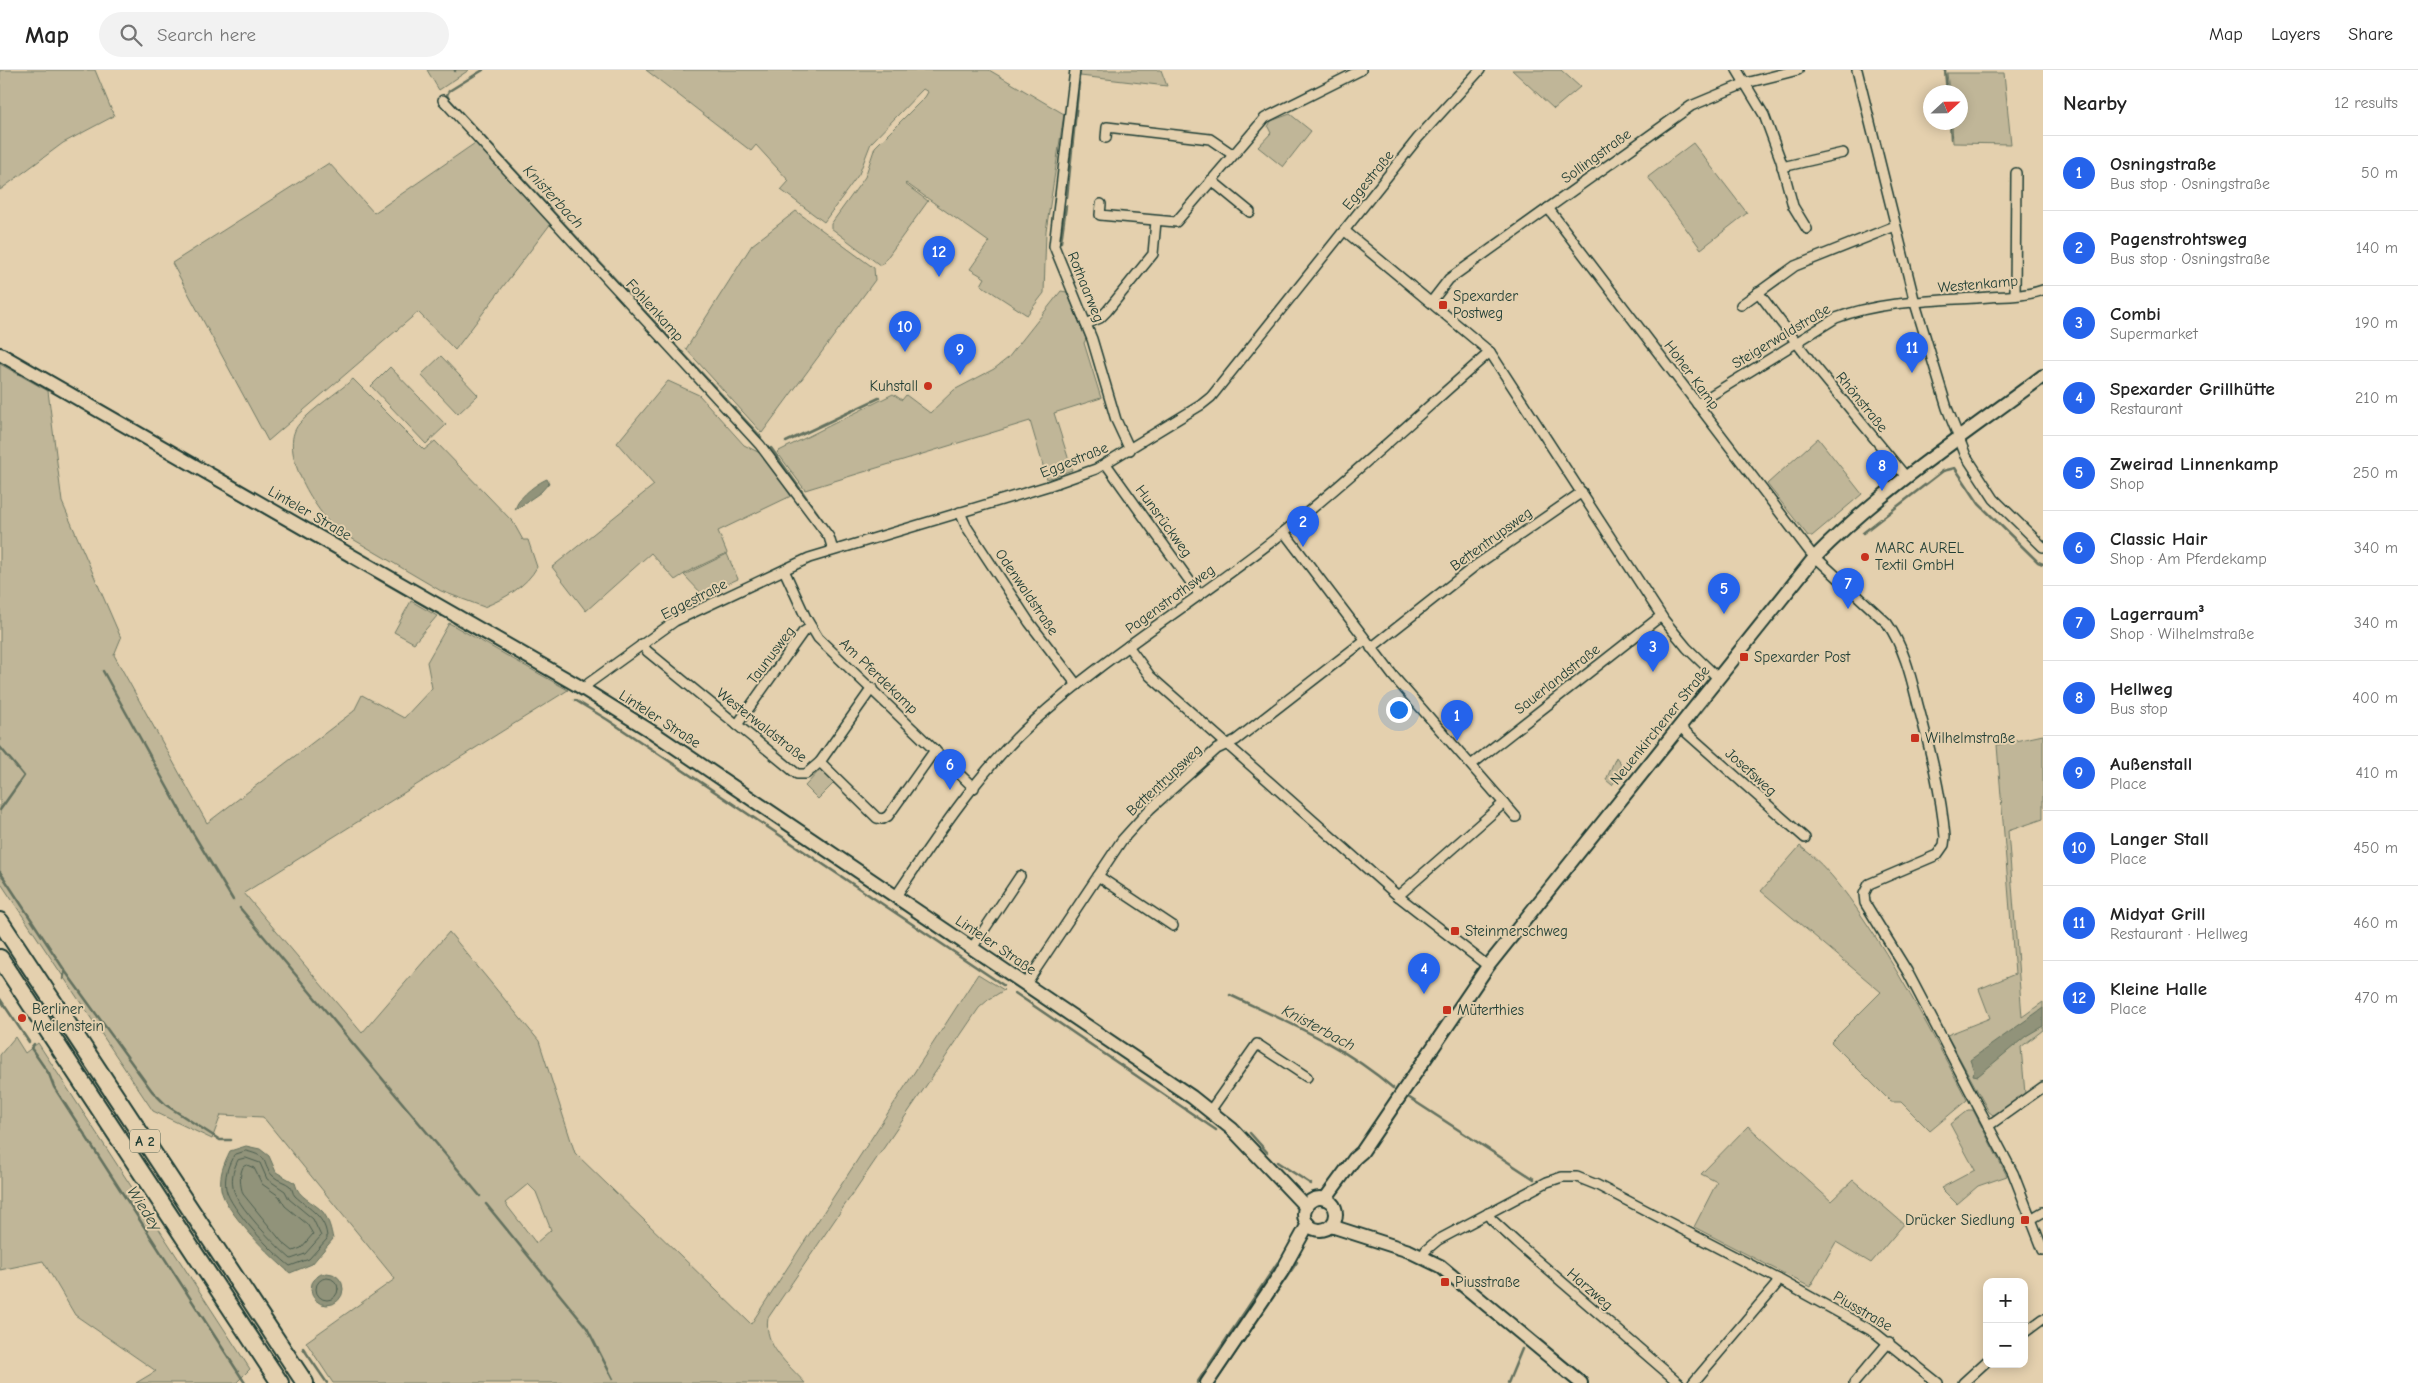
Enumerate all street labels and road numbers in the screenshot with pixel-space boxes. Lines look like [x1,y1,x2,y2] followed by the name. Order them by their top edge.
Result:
[1558,124,1635,187] street label: Sollingstraße
[1338,146,1398,214] street label: Eggestraße
[1064,249,1108,325] street label: Rothaarweg
[1937,272,2019,296] street label: Westenkamp
[622,275,688,345] street label: Fohlenkamp
[1729,299,1834,372] street label: Steigerwaldstraße
[1660,337,1724,413] street label: Hoher Kamp
[1832,368,1892,436] street label: Rhönstraße
[1037,438,1111,482] street label: Eggestraße
[1132,481,1196,561] street label: Hunsrückweg
[265,482,355,544] street label: Linteler Straße
[1446,503,1536,575] street label: Bettentrupsweg
[991,545,1063,639] street label: Odenwaldstraße
[1122,561,1218,637] street label: Pagenstrothsweg
[658,574,731,623] street label: Eggestraße
[743,622,799,688] street label: Taunusweg
[836,634,922,718] street label: Am Pferdekamp
[1511,640,1604,718] street label: Sauerlandstraße
[1606,661,1714,788] street label: Neuenkirchener Straße
[713,684,811,766] street label: Westerwaldstraße
[616,686,705,752] street label: Linteler Straße
[1122,740,1206,820] street label: Bettentrupsweg
[1722,744,1780,800] street label: Josefsweg
[952,911,1040,979] street label: Linteler Straße
[130,1130,160,1152] road number: A 2
[1563,1264,1617,1314] street label: Harzweg
[1830,1287,1896,1335] street label: Piusstraße

